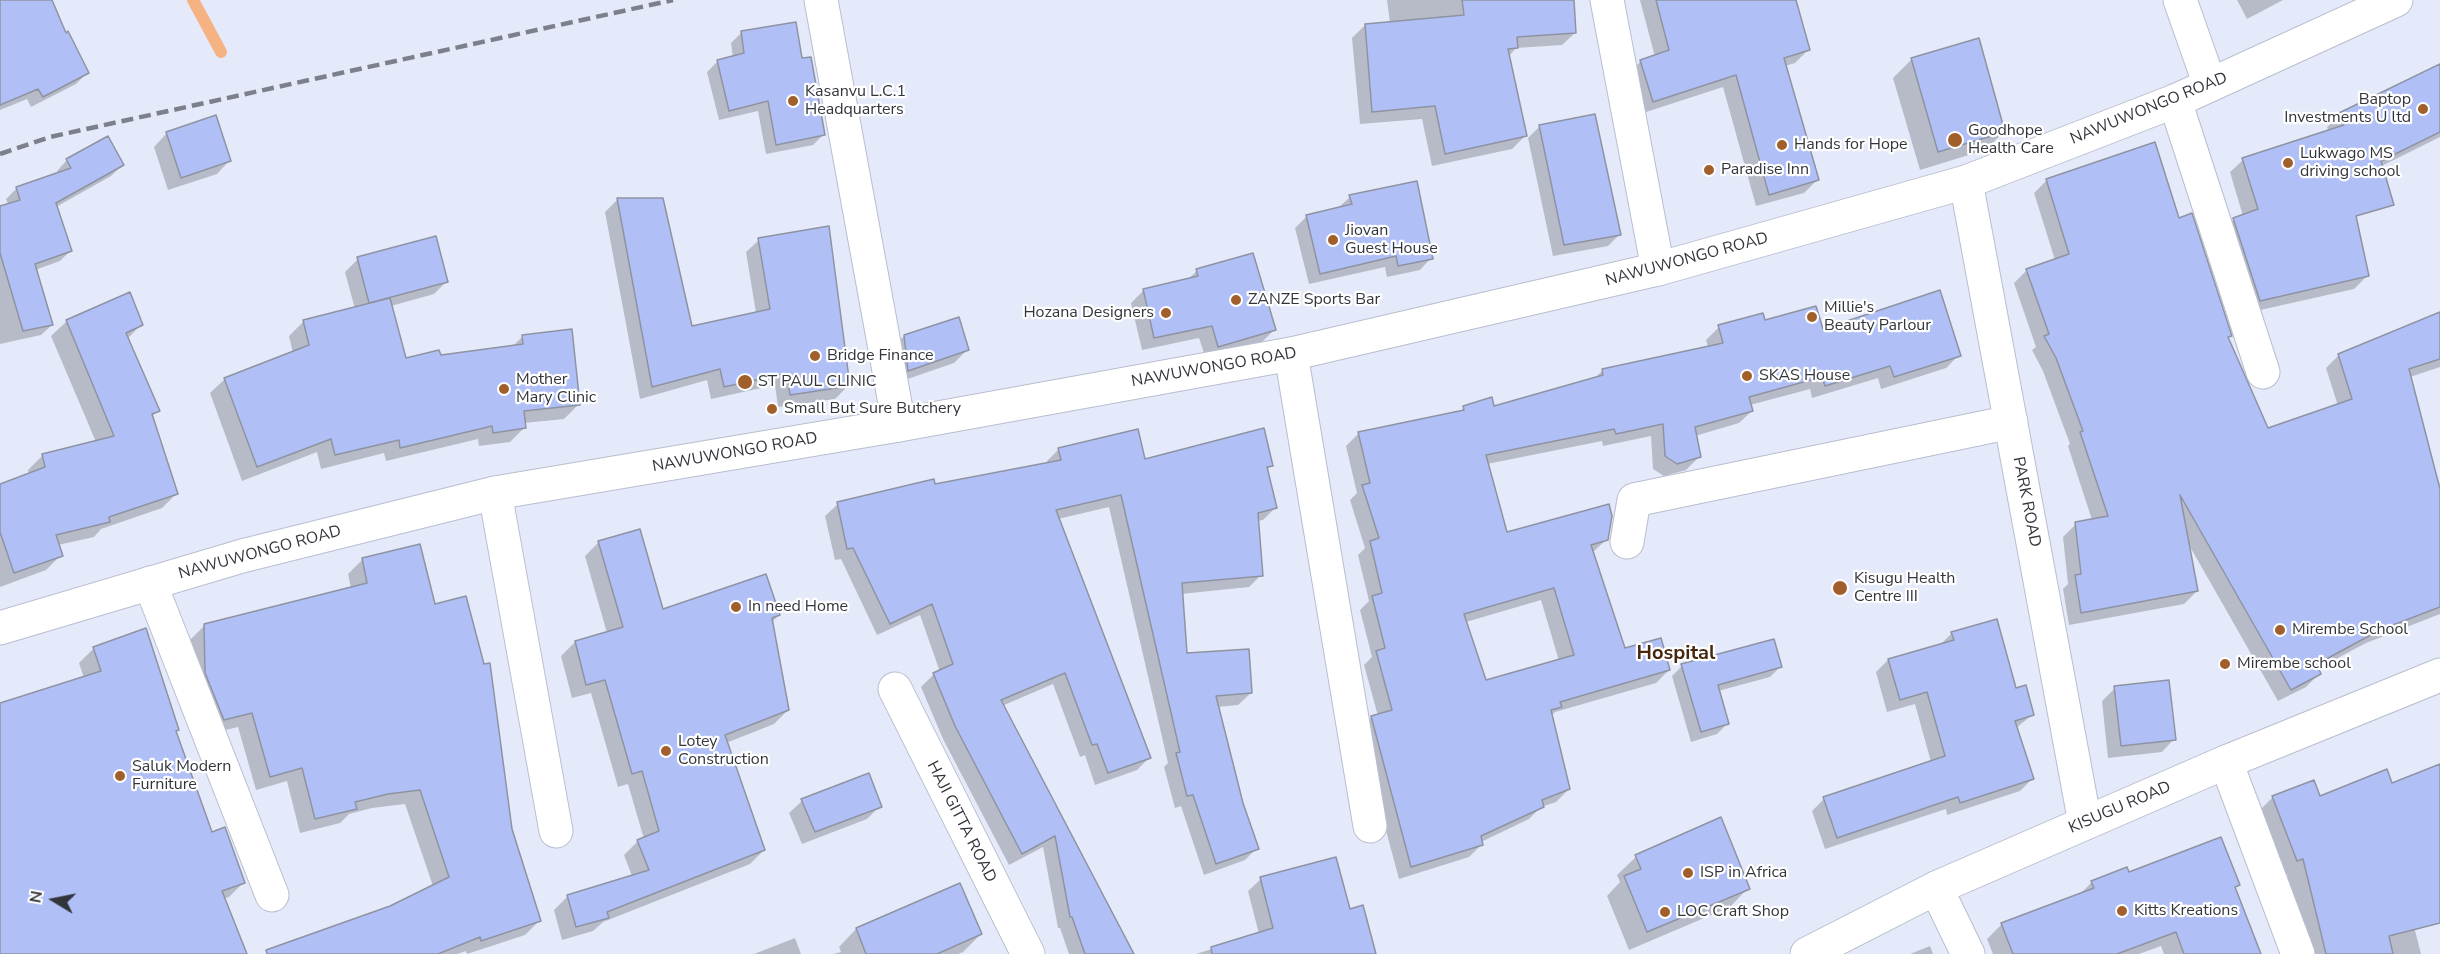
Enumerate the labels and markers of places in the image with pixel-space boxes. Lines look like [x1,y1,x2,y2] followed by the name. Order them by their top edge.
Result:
[805,82,906,120] place label: Kasanvu L.C.1 Headquarters
[2284,90,2411,128] place label: Baptop Investments U ltd
[786,94,800,108] marker: Kasanvu L.C.1 Headquarters
[2416,102,2430,116] marker: Baptop Investments U ltd
[1968,121,2054,159] place label: Goodhope Health Care
[1946,131,1964,149] marker: Goodhope Health Care
[1794,135,1908,155] place label: Hands for Hope
[1775,138,1789,152] marker: Hands for Hope
[2300,144,2400,182] place label: Lukwago MS driving school
[2281,156,2295,170] marker: Lukwago MS driving school
[1721,160,1809,180] place label: Paradise Inn
[1702,163,1716,177] marker: Paradise Inn
[1345,221,1438,259] place label: Jiovan Guest House
[1326,233,1340,247] marker: Jiovan Guest House
[1248,290,1380,310] place label: ZANZE Sports Bar
[1229,293,1243,307] marker: ZANZE Sports Bar
[1824,298,1931,336] place label: Millie's Beauty Parlour
[1023,303,1154,323] place label: Hozana Designers
[1159,306,1173,320] marker: Hozana Designers
[1805,310,1819,324] marker: Millie's Beauty Parlour
[827,346,933,366] place label: Bridge Finance
[808,349,822,363] marker: Bridge Finance
[1759,366,1850,386] place label: SKAS House
[1740,369,1754,383] marker: SKAS House
[516,370,596,408] place label: Mother Mary Clinic
[758,372,877,392] place label: ST PAUL CLINIC
[736,373,754,391] marker: ST PAUL CLINIC
[497,382,511,396] marker: Mother Mary Clinic
[784,399,961,419] place label: Small But Sure Butchery
[765,402,779,416] marker: Small But Sure Butchery
[1854,569,1955,607] place label: Kisugu Health Centre III
[1831,579,1849,597] marker: Kisugu Health Centre III
[748,597,848,617] place label: In need Home
[729,600,743,614] marker: In need Home
[2292,620,2408,640] place label: Mirembe School
[2273,623,2287,637] marker: Mirembe School
[2237,654,2351,674] place label: Mirembe school
[2218,657,2232,671] marker: Mirembe school
[678,732,769,770] place label: Lotey Construction
[659,744,673,758] marker: Lotey Construction
[132,757,231,795] place label: Saluk Modern Furniture
[113,769,127,783] marker: Saluk Modern Furniture
[1700,863,1787,883] place label: ISP in Africa
[1681,866,1695,880] marker: ISP in Africa
[2134,901,2238,921] place label: Kitts Kreations
[1677,902,1789,922] place label: LOC Craft Shop
[2115,904,2129,918] marker: Kitts Kreations
[1658,905,1672,919] marker: LOC Craft Shop

